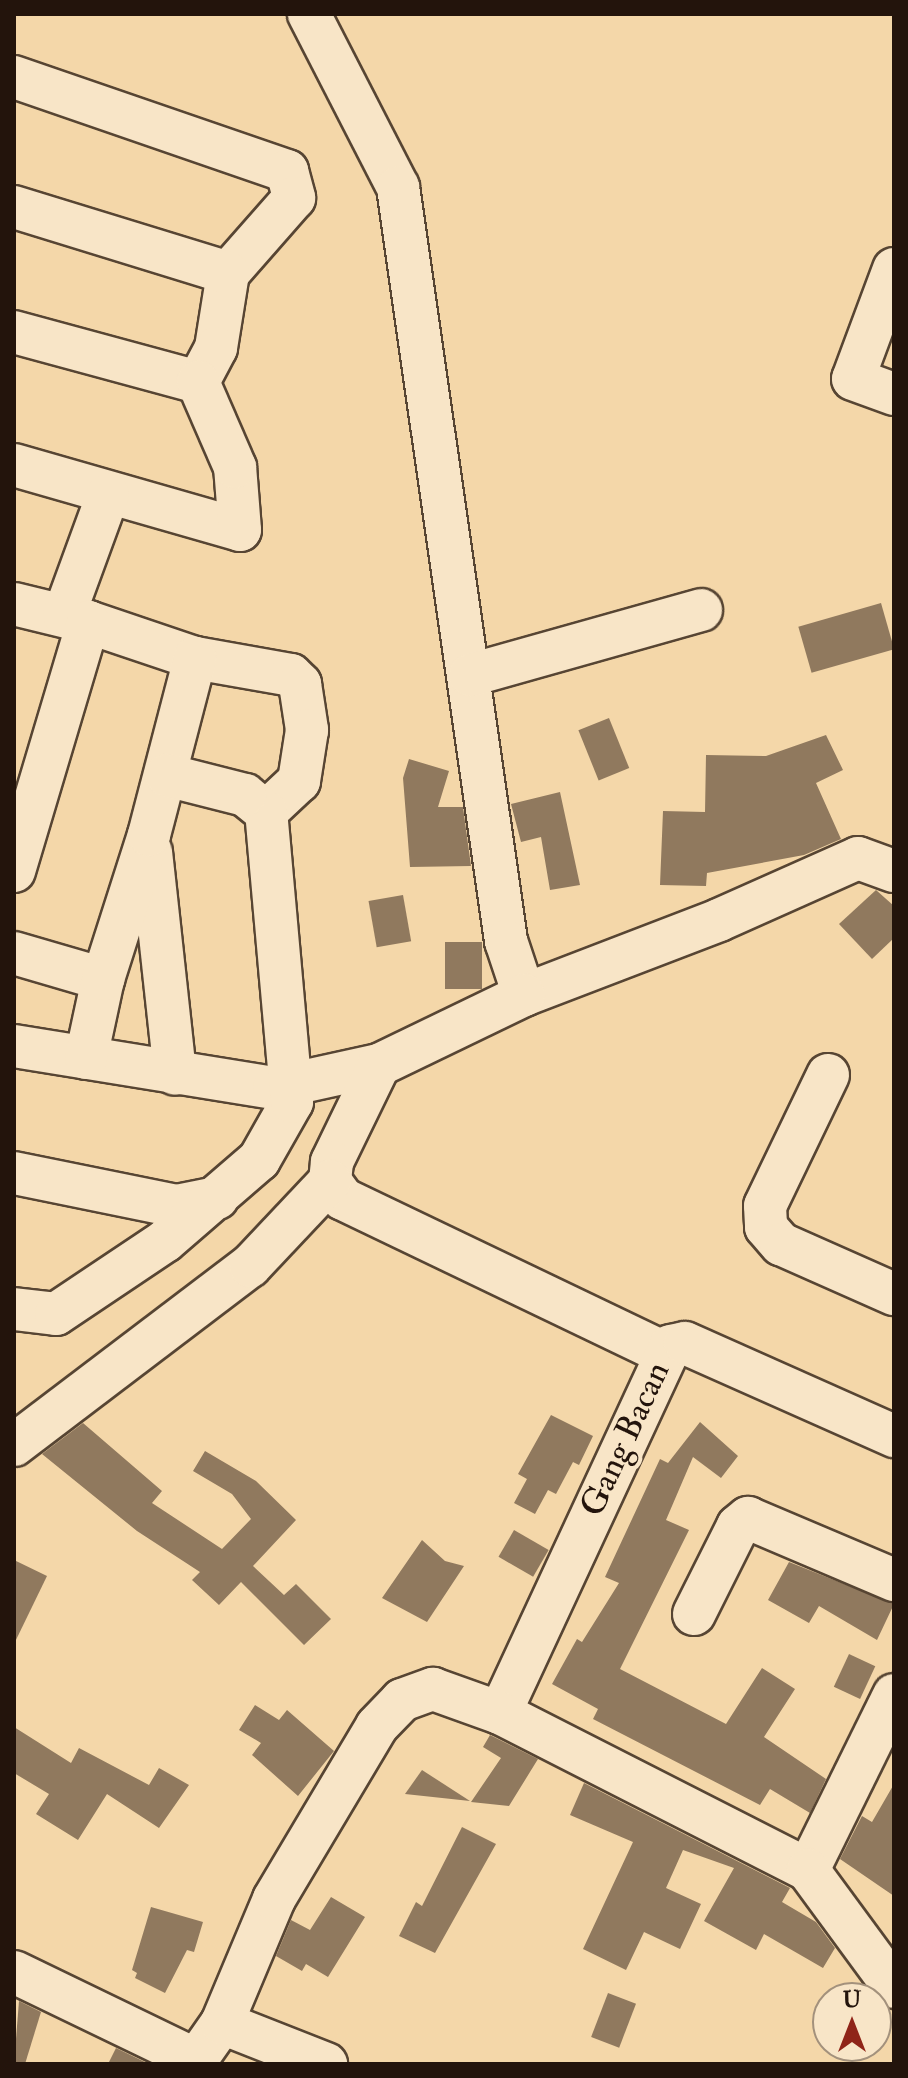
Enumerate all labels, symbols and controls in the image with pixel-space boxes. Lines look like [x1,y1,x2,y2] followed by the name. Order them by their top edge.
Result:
[572,1355,678,1523] street label: Gang Bacan
[812,1982,892,2062] north arrow
[843,1986,861,2014] text: U

